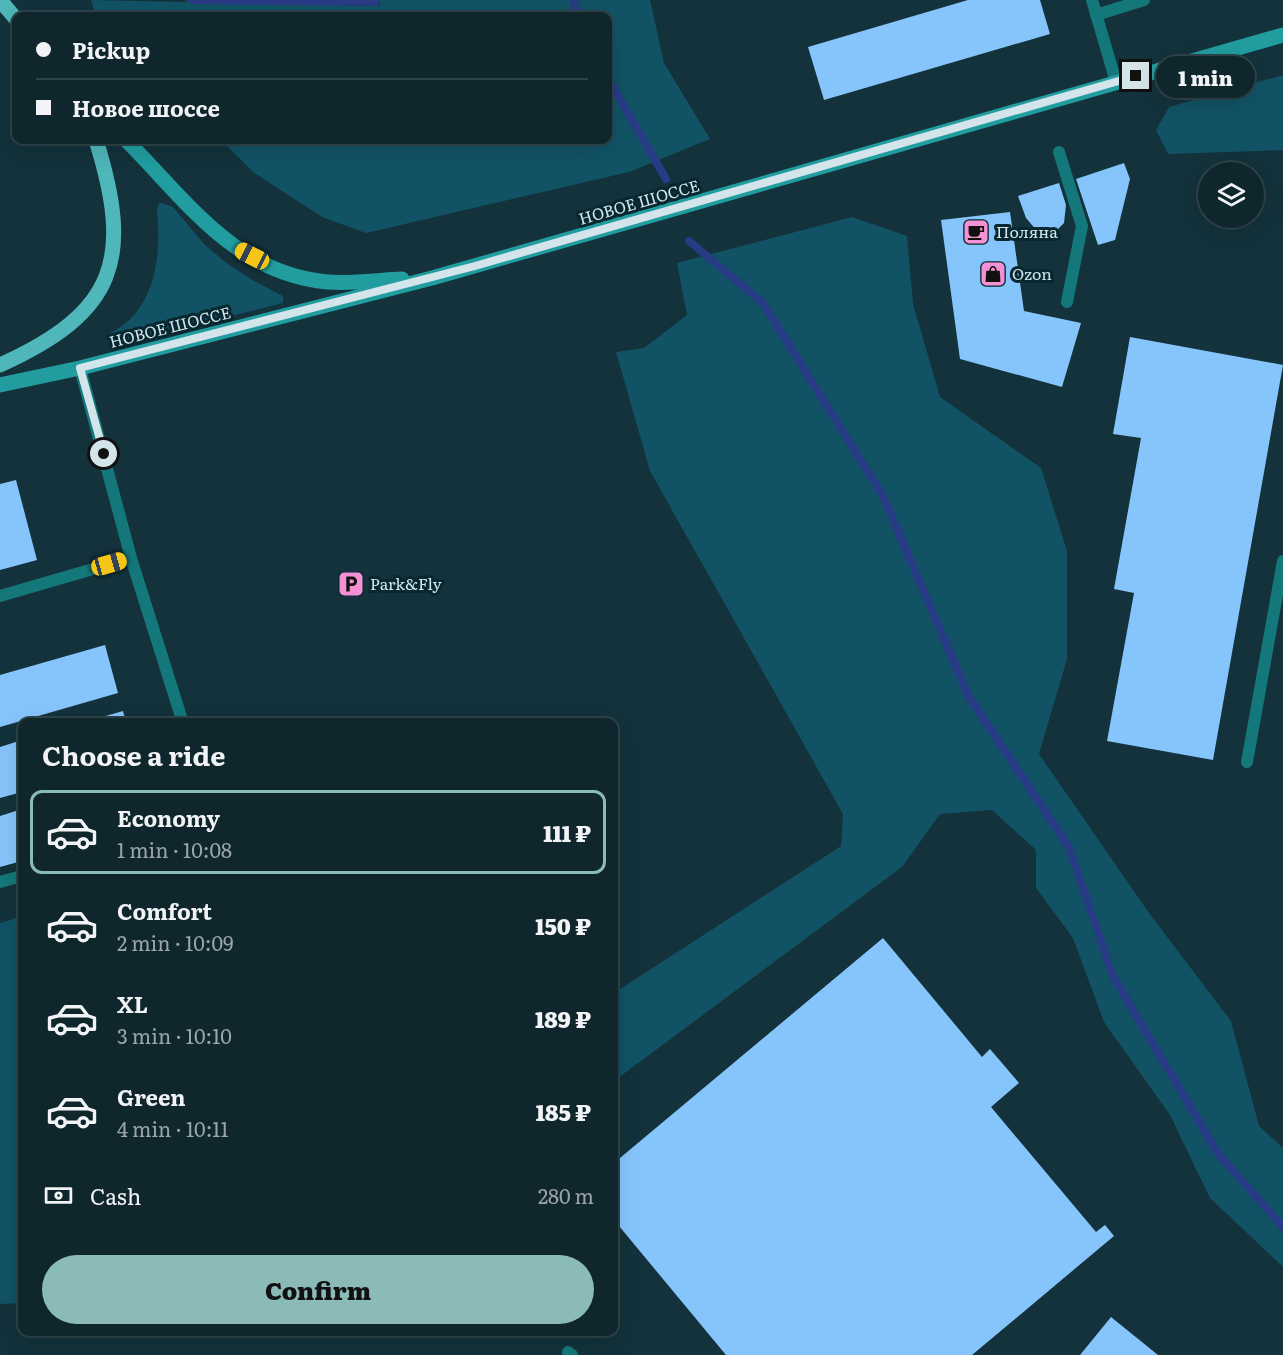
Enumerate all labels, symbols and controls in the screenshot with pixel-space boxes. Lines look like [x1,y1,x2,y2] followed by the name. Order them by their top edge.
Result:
[72,33,150,66] text: Pickup
[1157,55,1256,97] callout: 1 min
[1122,62,1149,89] route end
[1178,62,1233,92] text: 1 min
[72,91,220,124] text: Новое шоссе
[1198,162,1264,228] map controls
[1198,162,1264,228] button: layers
[576,172,702,230] street label: НОВОЕ ШОССЕ
[961,217,991,247] cafe icon: Поляна
[996,219,1058,243] place label: Поляна
[232,240,272,272] car
[978,259,1008,289] shop icon: Ozon
[1012,261,1052,285] place label: Ozon
[106,299,233,353] street label: НОВОЕ ШОССЕ
[90,440,117,467] route start
[89,550,129,578] car
[336,569,366,599] parking icon: Park&Fly
[370,571,442,595] place label: Park&Fly
[42,734,225,774] text: Choose a ride
[117,801,220,834] text: Economy
[45,805,99,859] icon: car
[543,816,591,849] text: 111 ₽
[117,834,232,864] text: 1 min · 10:08
[117,894,212,927] text: Comfort
[45,898,99,952] icon: car
[535,909,591,942] text: 150 ₽
[117,927,233,957] text: 2 min · 10:09
[117,987,148,1020] text: XL
[45,991,99,1045] icon: car
[535,1002,591,1035] text: 189 ₽
[117,1020,232,1050] text: 3 min · 10:10
[117,1080,186,1113] text: Green
[45,1084,99,1138] icon: car
[536,1095,591,1128] text: 185 ₽
[117,1113,229,1143] text: 4 min · 10:11
[42,1179,75,1212] icon: cash
[90,1179,141,1212] text: Cash
[538,1180,594,1210] text: 280 m
[42,1255,594,1324] button: Confirm

